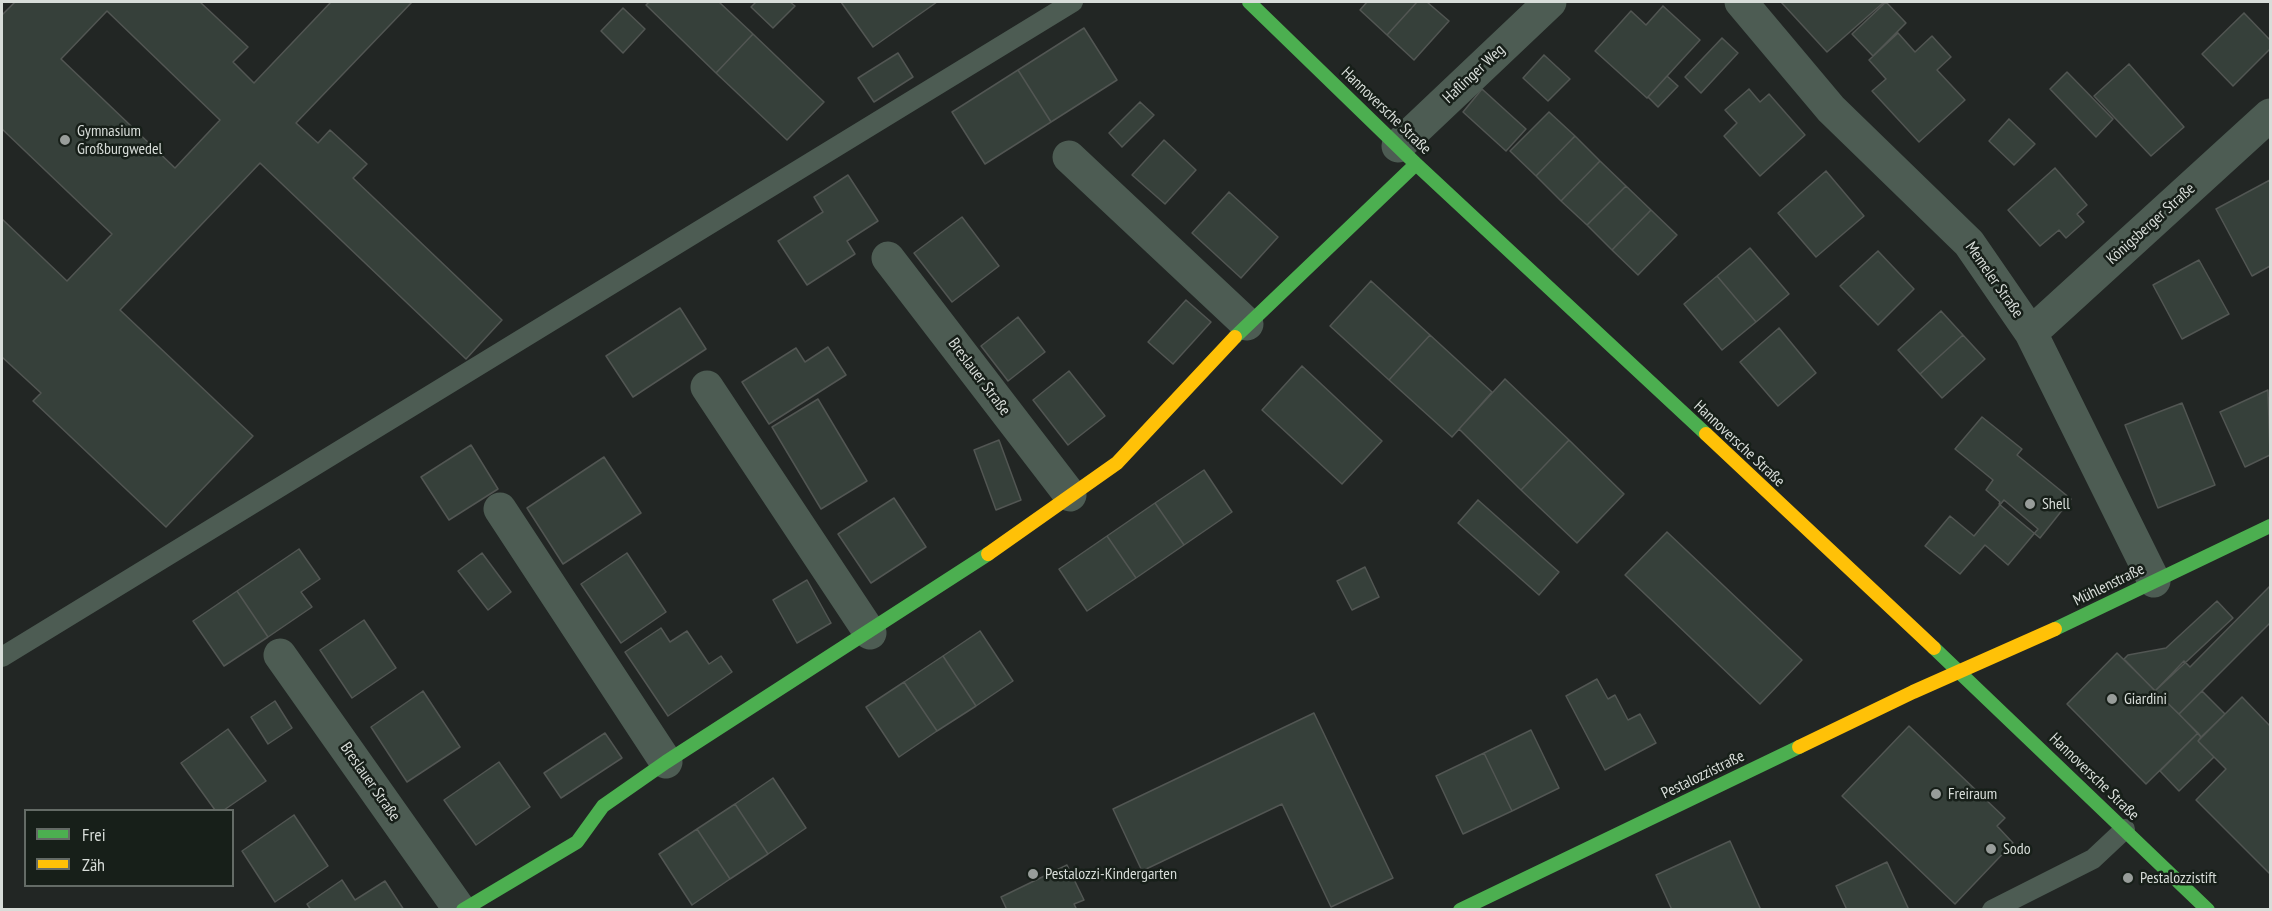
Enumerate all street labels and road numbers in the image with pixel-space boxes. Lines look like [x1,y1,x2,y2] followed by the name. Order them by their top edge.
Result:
[1439,40,1509,108] street label: Haflinger Weg
[1337,63,1435,159] street label: Hannoversche Straße
[2103,179,2199,269] street label: Königsberger Straße
[1961,238,2027,322] street label: Memeler Straße
[944,335,1014,419] street label: Breslauer Straße
[1689,397,1789,491] street label: Hannoversche Straße
[2070,560,2148,610] street label: Mühlenstraße
[2045,729,2143,825] street label: Hannoversche Straße
[336,739,404,825] street label: Breslauer Straße
[1658,747,1748,803] street label: Pestalozzistraße

